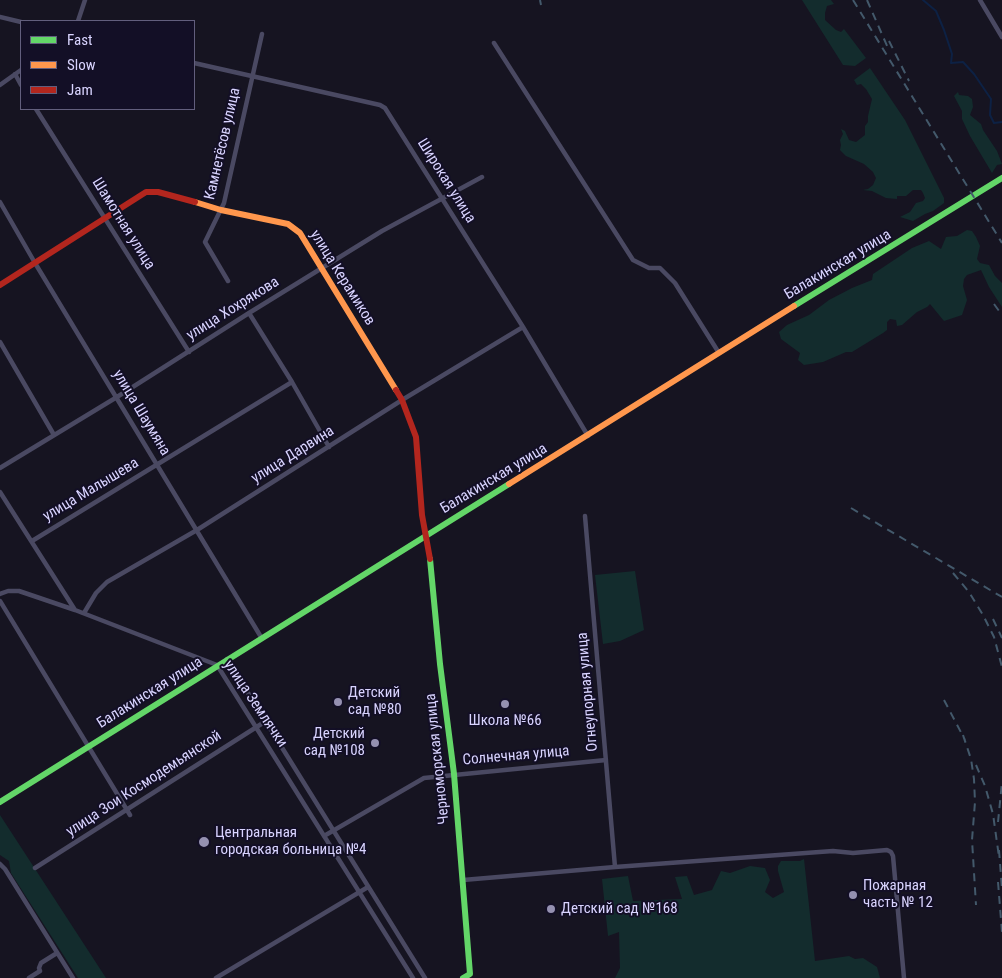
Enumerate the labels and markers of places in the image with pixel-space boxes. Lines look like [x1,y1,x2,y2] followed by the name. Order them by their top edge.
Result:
[348,684,402,719] place label: Детский сад №80
[332,696,344,708] marker: Детский сад №80
[499,698,511,710] marker: Школа №66
[468,712,542,730] place label: Школа №66
[304,725,365,760] place label: Детский сад №108
[369,737,381,749] marker: Детский сад №108
[215,824,366,859] place label: Центральная городская больница №4
[197,835,211,849] marker: Центральная городская больница №4
[863,877,933,912] place label: Пожарная часть № 12
[847,889,859,901] marker: Пожарная часть № 12
[561,900,678,918] place label: Детский сад №168
[545,903,557,915] marker: Детский сад №168

